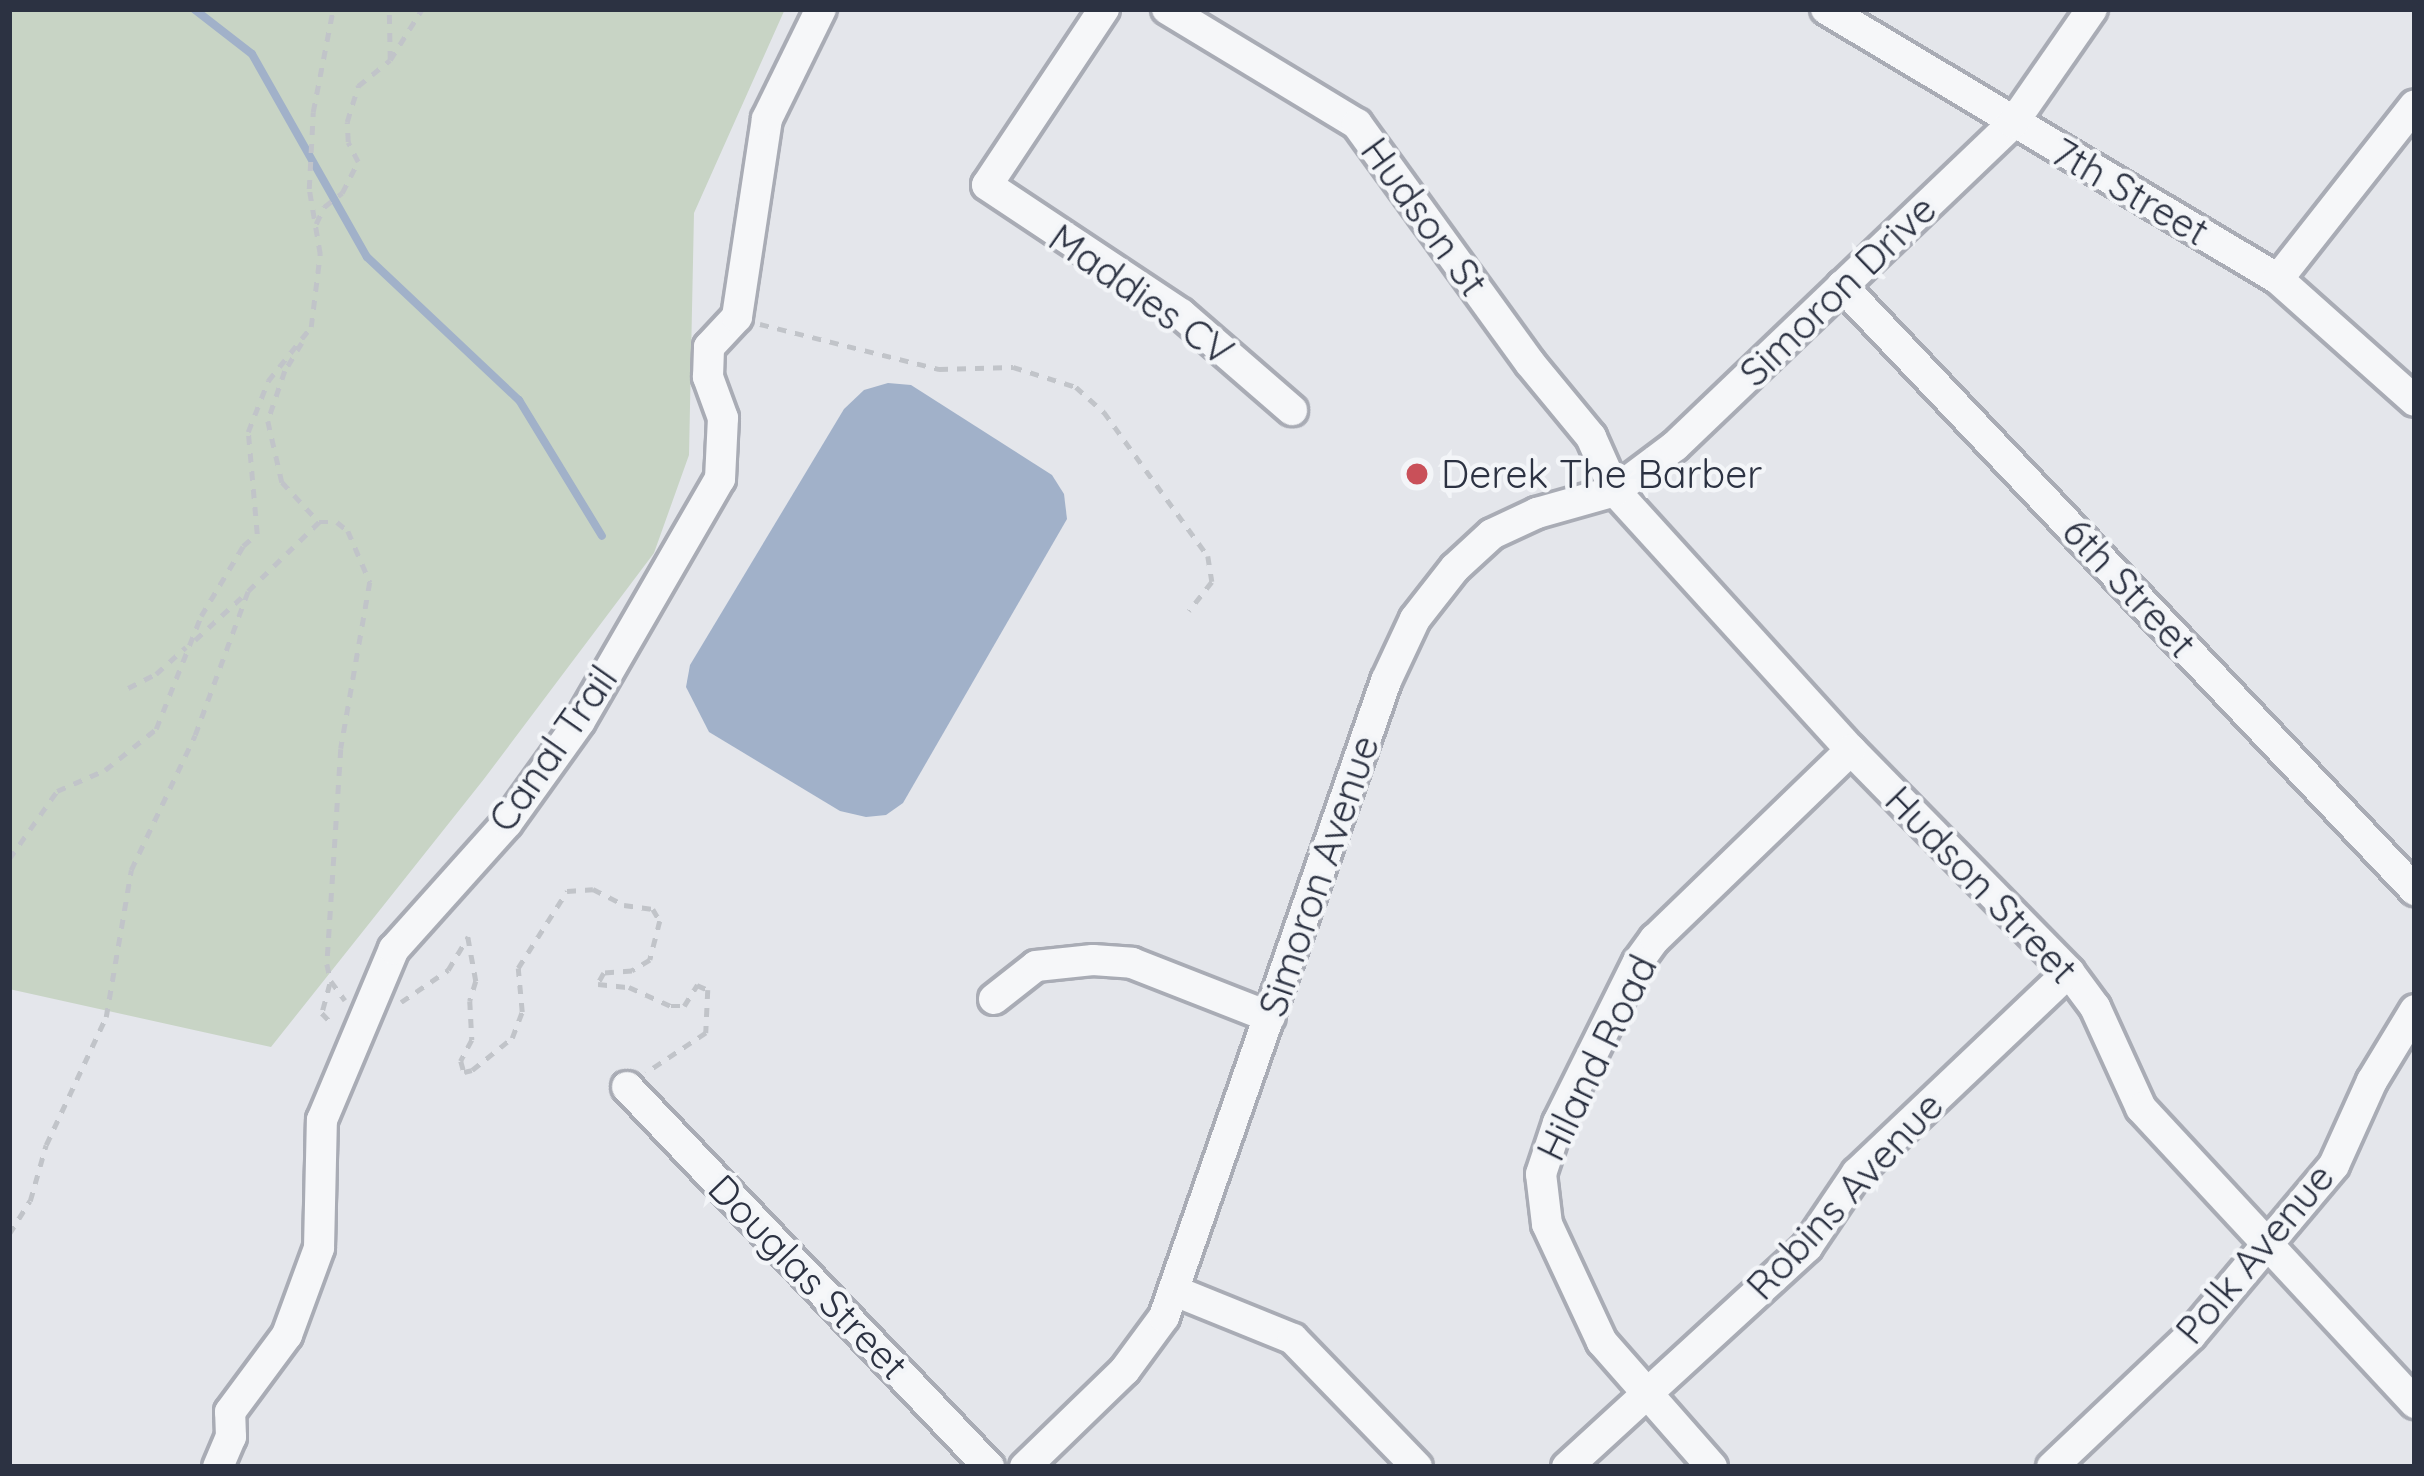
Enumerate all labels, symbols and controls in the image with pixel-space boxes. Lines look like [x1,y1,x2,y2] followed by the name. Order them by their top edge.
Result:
[1351,129,1497,305] street label: Hudson St
[2044,129,2216,255] street label: 7th Street
[1730,186,1946,396] street label: Simoron Drive
[1040,214,1242,376] street label: Maddies CV
[1441,451,1762,497] place label: Derek The Barber
[1404,461,1430,487] marker: Derek The Barber
[2053,509,2205,667] street label: 6th Street
[479,657,627,841] street label: Canal Trail
[1249,730,1389,1022] street label: Simoron Avenue
[1875,777,2087,993] street label: Hudson Street
[1527,948,1667,1168] street label: Hiland Road
[1737,1083,1953,1309] street label: Robins Avenue
[2166,1155,2344,1353] street label: Polk Avenue
[699,1165,917,1389] street label: Douglas Street

